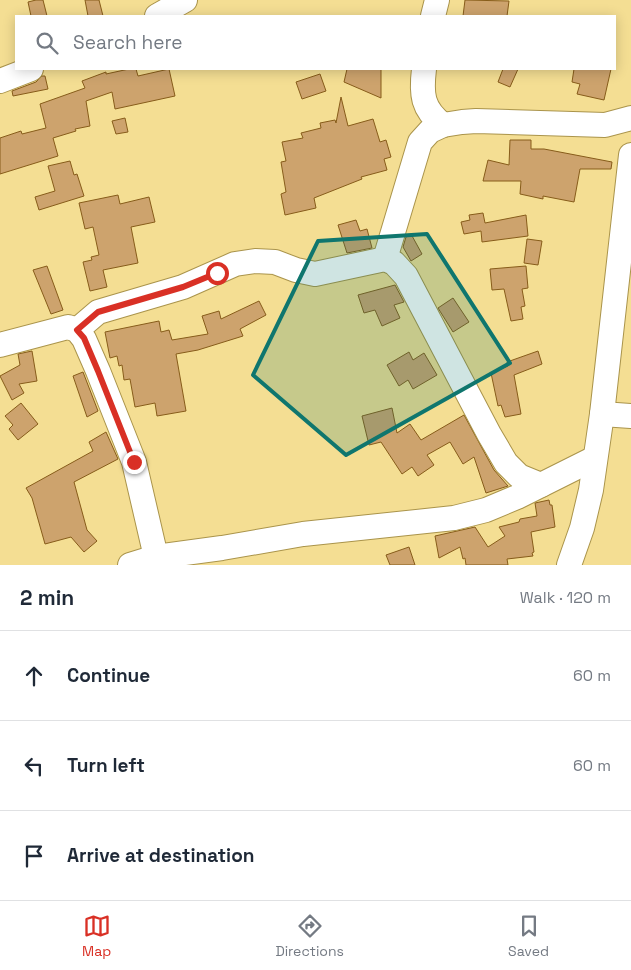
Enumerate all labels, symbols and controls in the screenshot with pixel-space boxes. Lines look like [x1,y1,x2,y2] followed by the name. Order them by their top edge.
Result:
[15,15,616,70] search box
[33,29,61,57] icon: search
[73,30,183,55] text: Search here
[206,262,229,285] route start
[123,451,146,474] route end
[20,584,74,611] text: 2 min
[520,587,611,608] text: Walk · 120 m
[20,662,48,690] icon: ahead
[67,663,150,688] text: Continue
[573,665,611,686] text: 60 m
[20,752,48,780] icon: left
[67,753,145,778] text: Turn left
[573,755,611,776] text: 60 m
[20,842,48,870] icon: arrive
[67,843,255,868] text: Arrive at destination
[82,912,111,960] tab: Map
[275,912,344,960] tab: Directions
[508,912,549,960] tab: Saved

